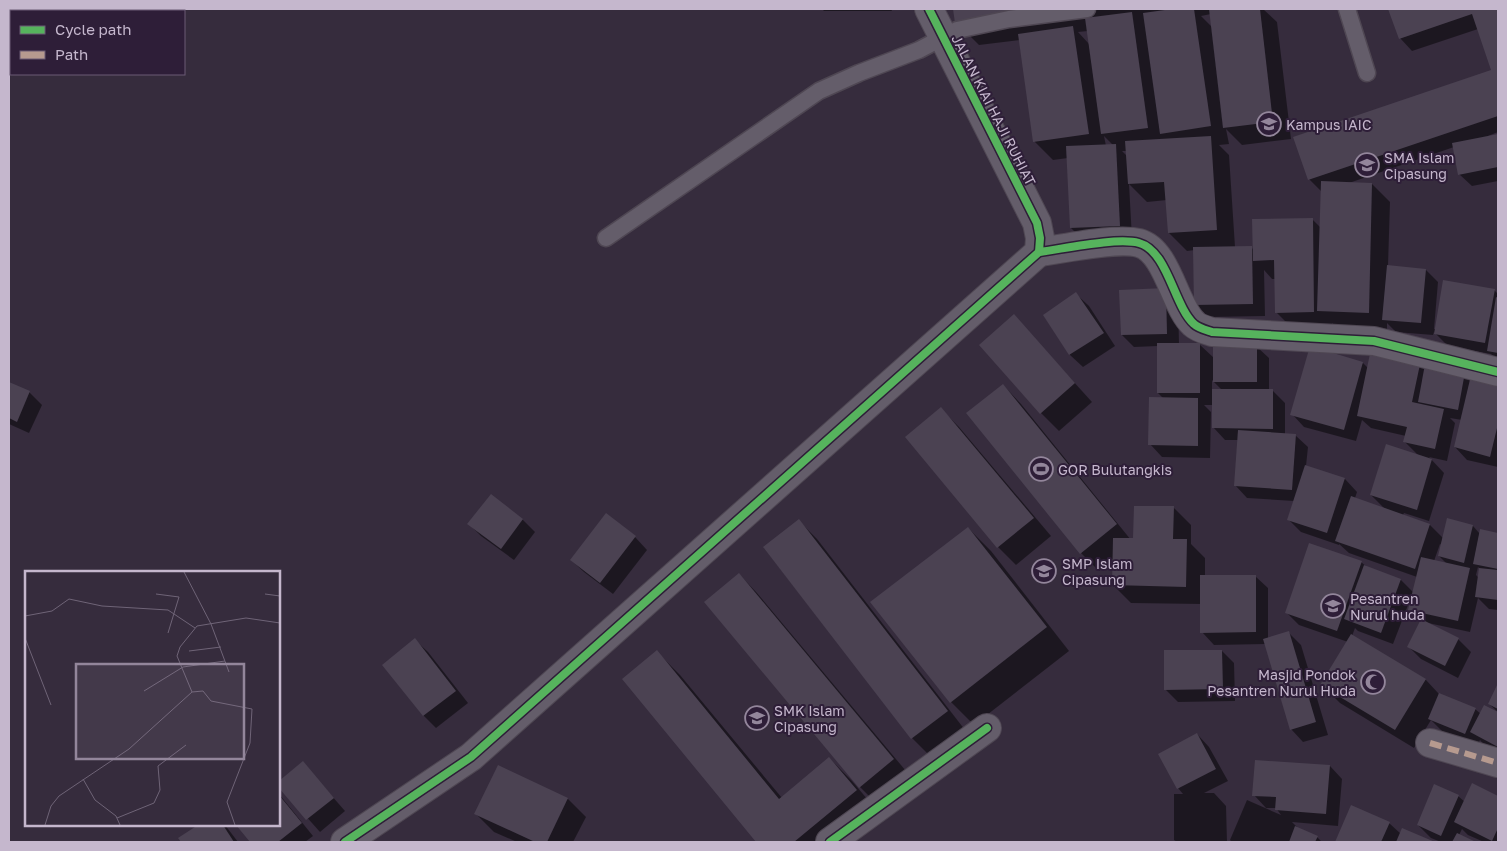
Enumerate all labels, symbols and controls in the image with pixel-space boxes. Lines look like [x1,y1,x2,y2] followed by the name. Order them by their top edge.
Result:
[10,10,185,75] legend
[55,20,131,38] text: Cycle path
[948,32,1040,189] street label: JALAN KIAI HAJI RUHIAT
[55,45,88,63] text: Path
[1256,111,1282,137] school or university icon: Kampus IAIC
[1286,116,1372,133] place label: Kampus IAIC
[1384,149,1454,182] place label: SMA Islam Cipasung
[1354,152,1380,178] school or university icon: SMA Islam Cipasung
[1028,456,1054,482] sports icon: GOR Bulutangkis
[1058,461,1172,478] place label: GOR Bulutangkis
[1062,555,1132,588] place label: SMP Islam Cipasung
[1031,558,1057,584] school or university icon: SMP Islam Cipasung
[25,571,280,826] inset map
[1350,590,1425,623] place label: Pesantren Nurul huda
[1320,593,1346,619] school or university icon: Pesantren Nurul huda
[1207,666,1356,699] place label: Masjid Pondok Pesantren Nurul Huda
[1360,669,1386,695] mosque icon: Masjid Pondok Pesantren Nurul Huda
[774,702,845,735] place label: SMK Islam Cipasung
[744,705,770,731] school or university icon: SMK Islam Cipasung

